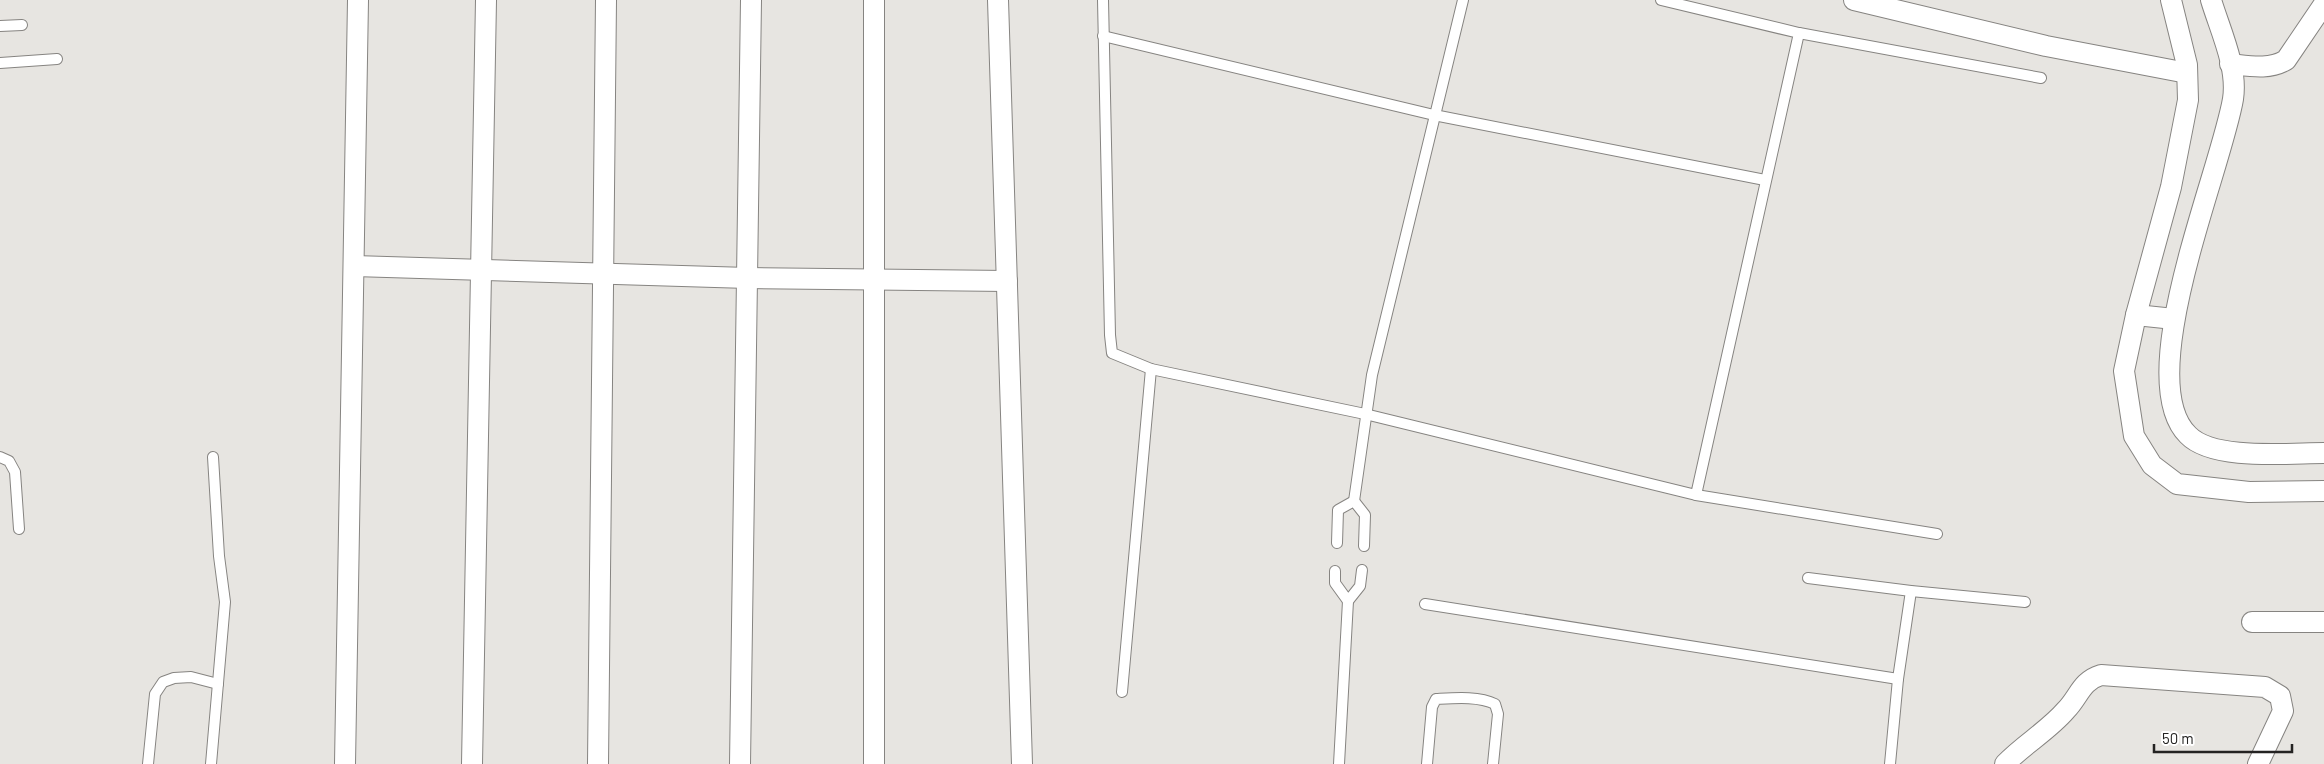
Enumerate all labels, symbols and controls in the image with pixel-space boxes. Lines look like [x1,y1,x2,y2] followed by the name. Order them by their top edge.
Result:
[2154,722,2292,754] scale bar
[2162,729,2194,747] text: 50 m

